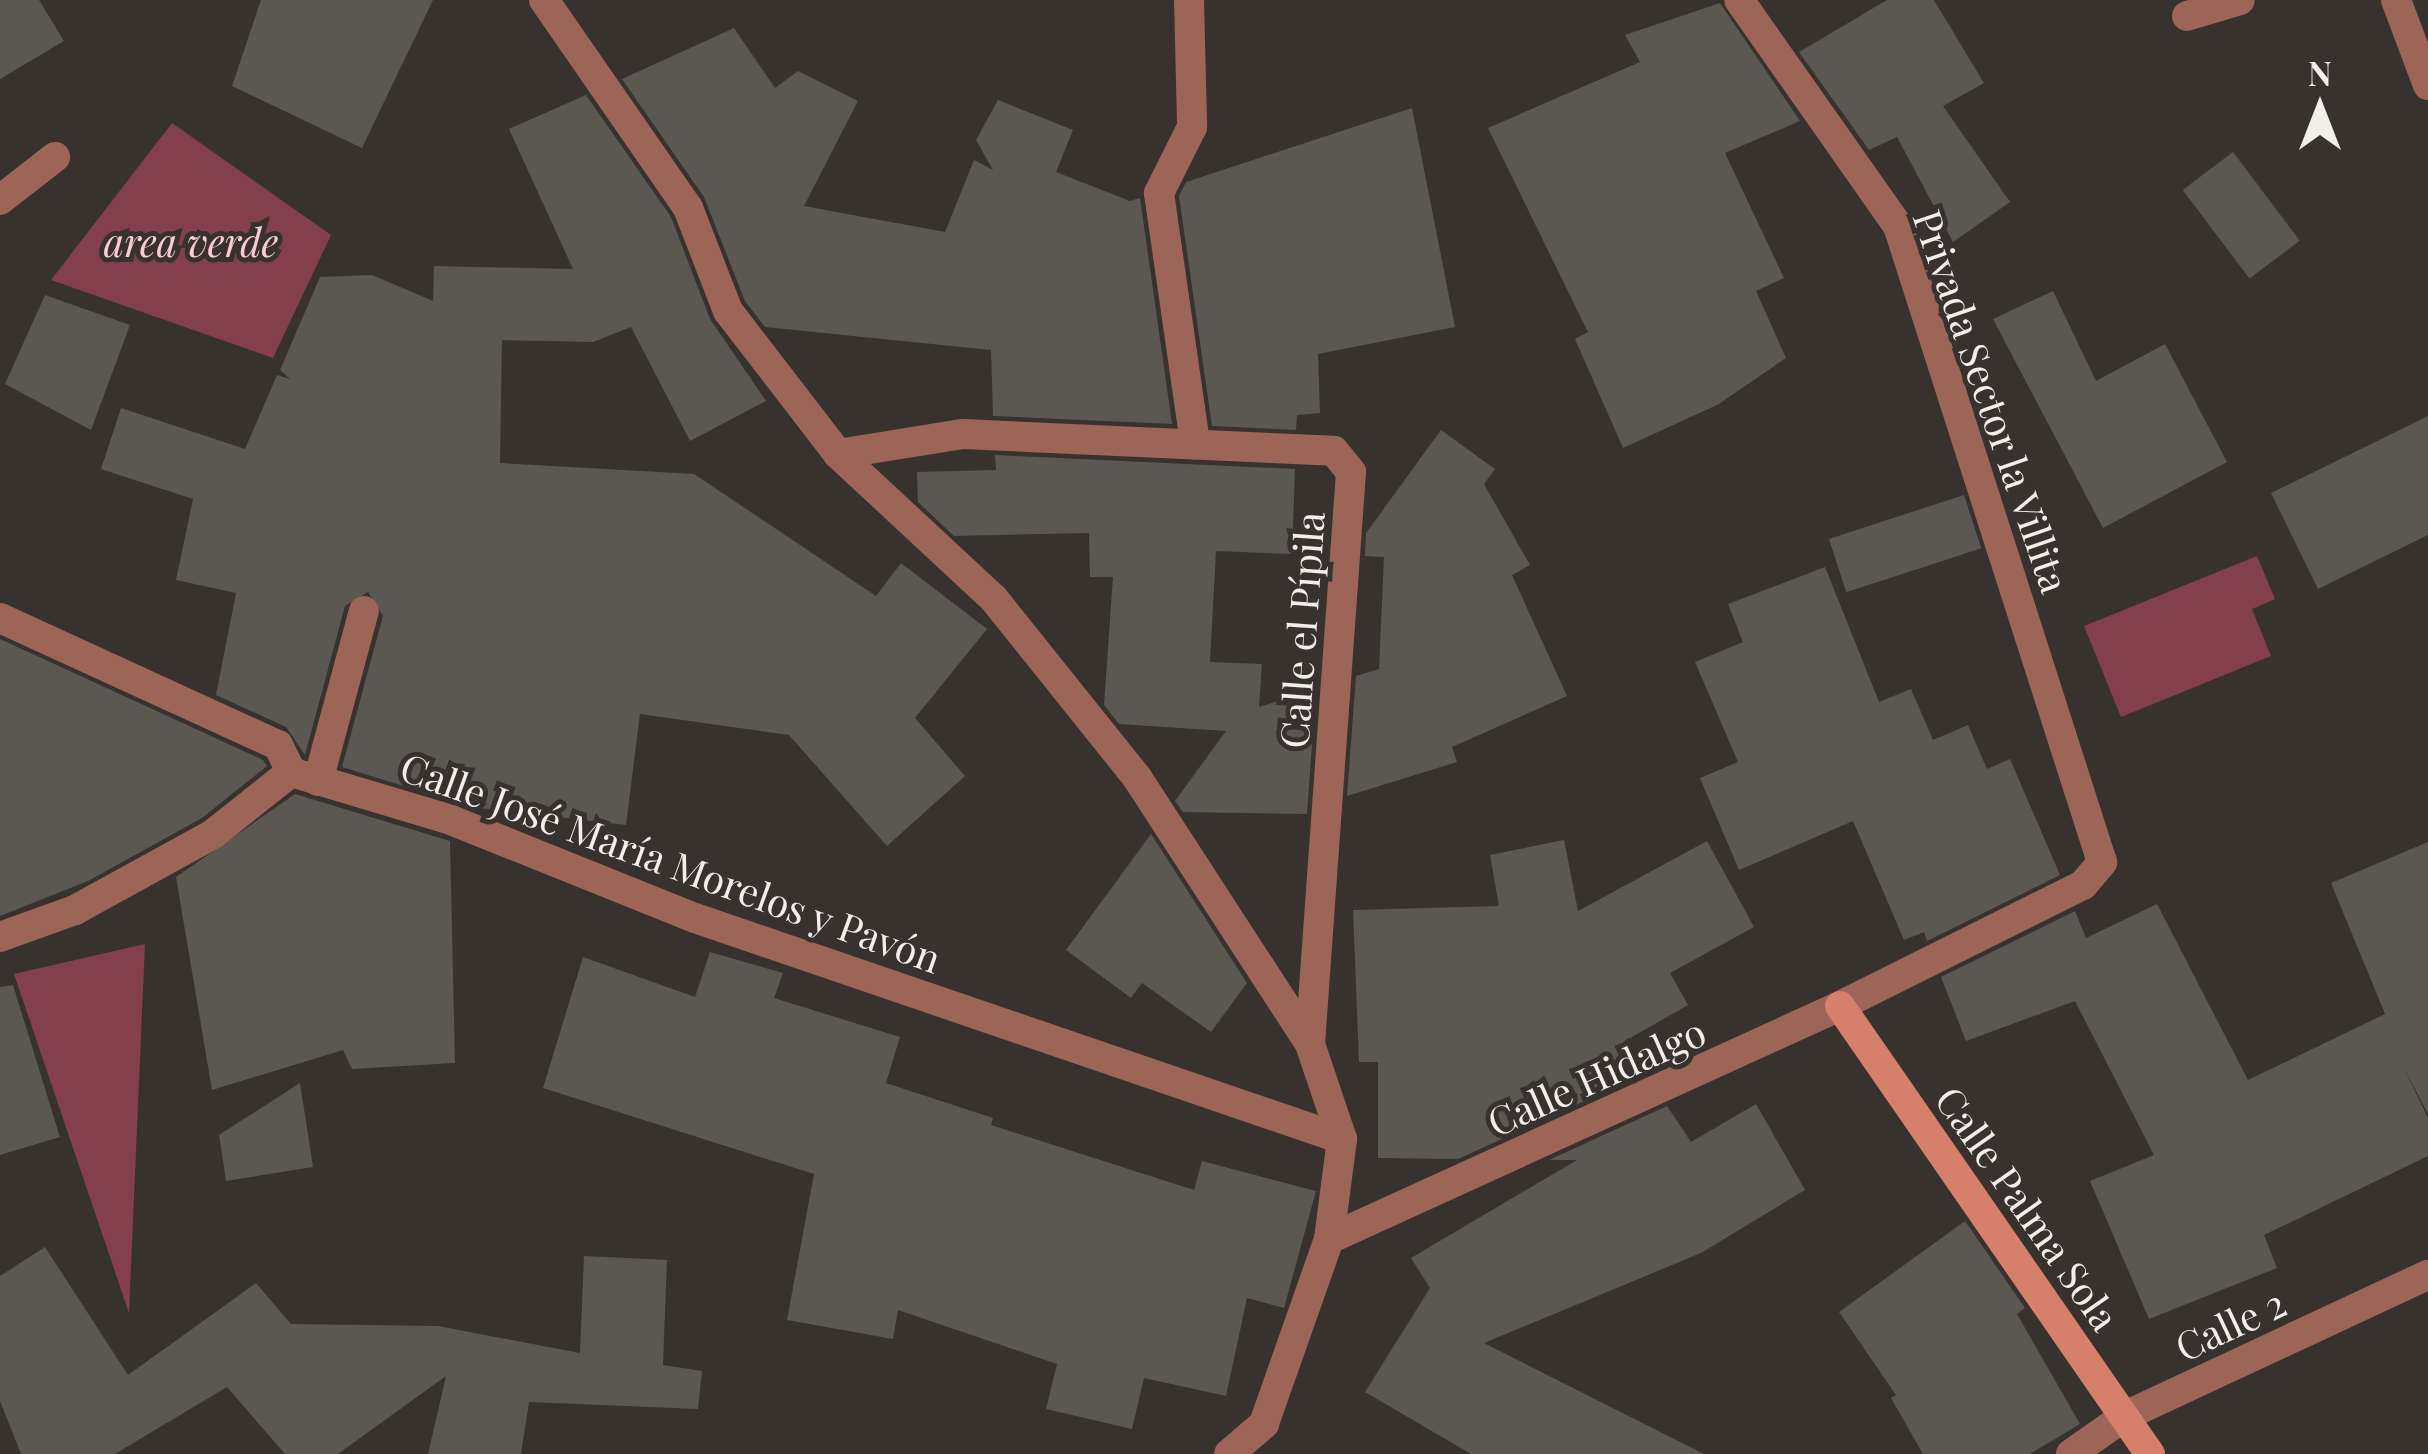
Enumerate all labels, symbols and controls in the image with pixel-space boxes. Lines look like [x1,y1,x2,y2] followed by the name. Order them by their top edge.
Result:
[2260,48,2380,168] north arrow
[2308,50,2332,94] text: N
[1904,202,2080,600] street label: Privada Sector la Villita
[104,218,278,264] park label: area verde
[1269,510,1333,750] street label: Calle el Pípila
[393,742,949,982] street label: Calle José María Morelos y Pavón
[1480,1007,1712,1145] street label: Calle Hidalgo
[1926,1077,2130,1339] street label: Calle Palma Sola
[2167,1278,2293,1370] street label: Calle 2

